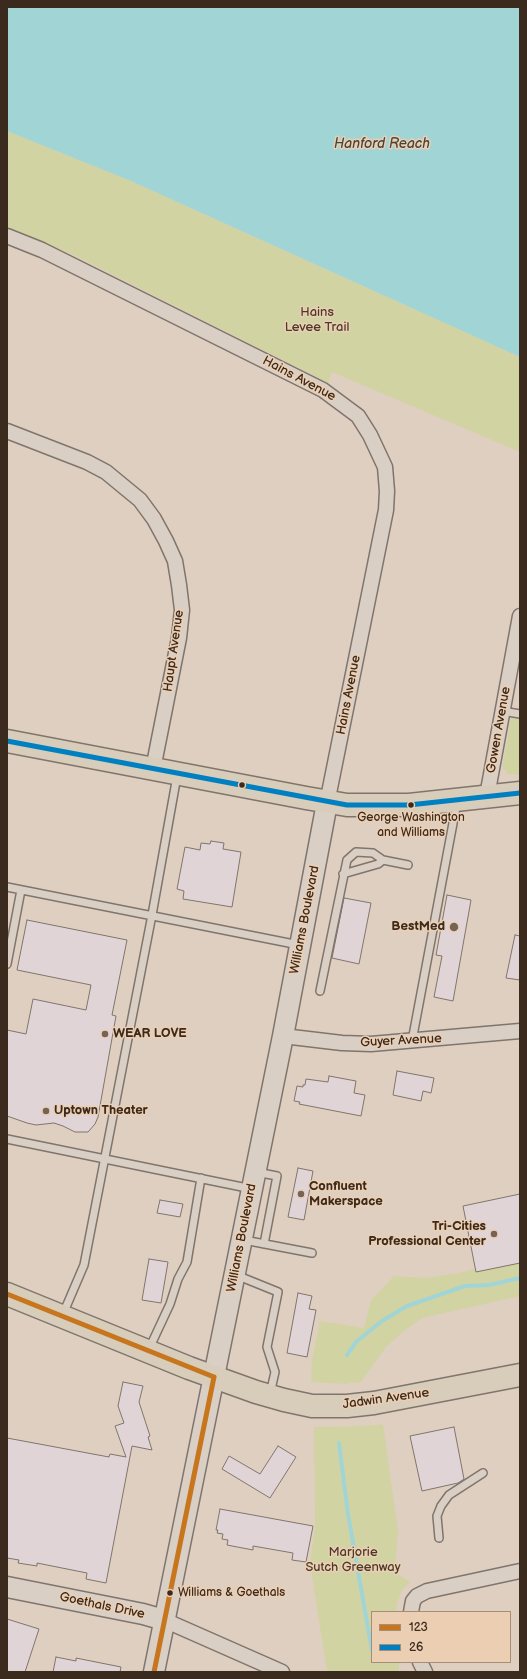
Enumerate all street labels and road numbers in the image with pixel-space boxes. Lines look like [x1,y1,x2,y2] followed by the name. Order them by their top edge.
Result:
[260,353,338,405] street label: Hains Avenue
[161,609,187,693] street label: Haupt Avenue
[334,654,364,736] street label: Hains Avenue
[484,685,514,775] street label: Gowen Avenue
[287,864,323,976] street label: Williams Boulevard
[360,1031,442,1051] street label: Guyer Avenue
[224,1182,260,1294] street label: Williams Boulevard
[342,1385,430,1413] street label: Jadwin Avenue
[58,1589,146,1623] street label: Goethals Drive

